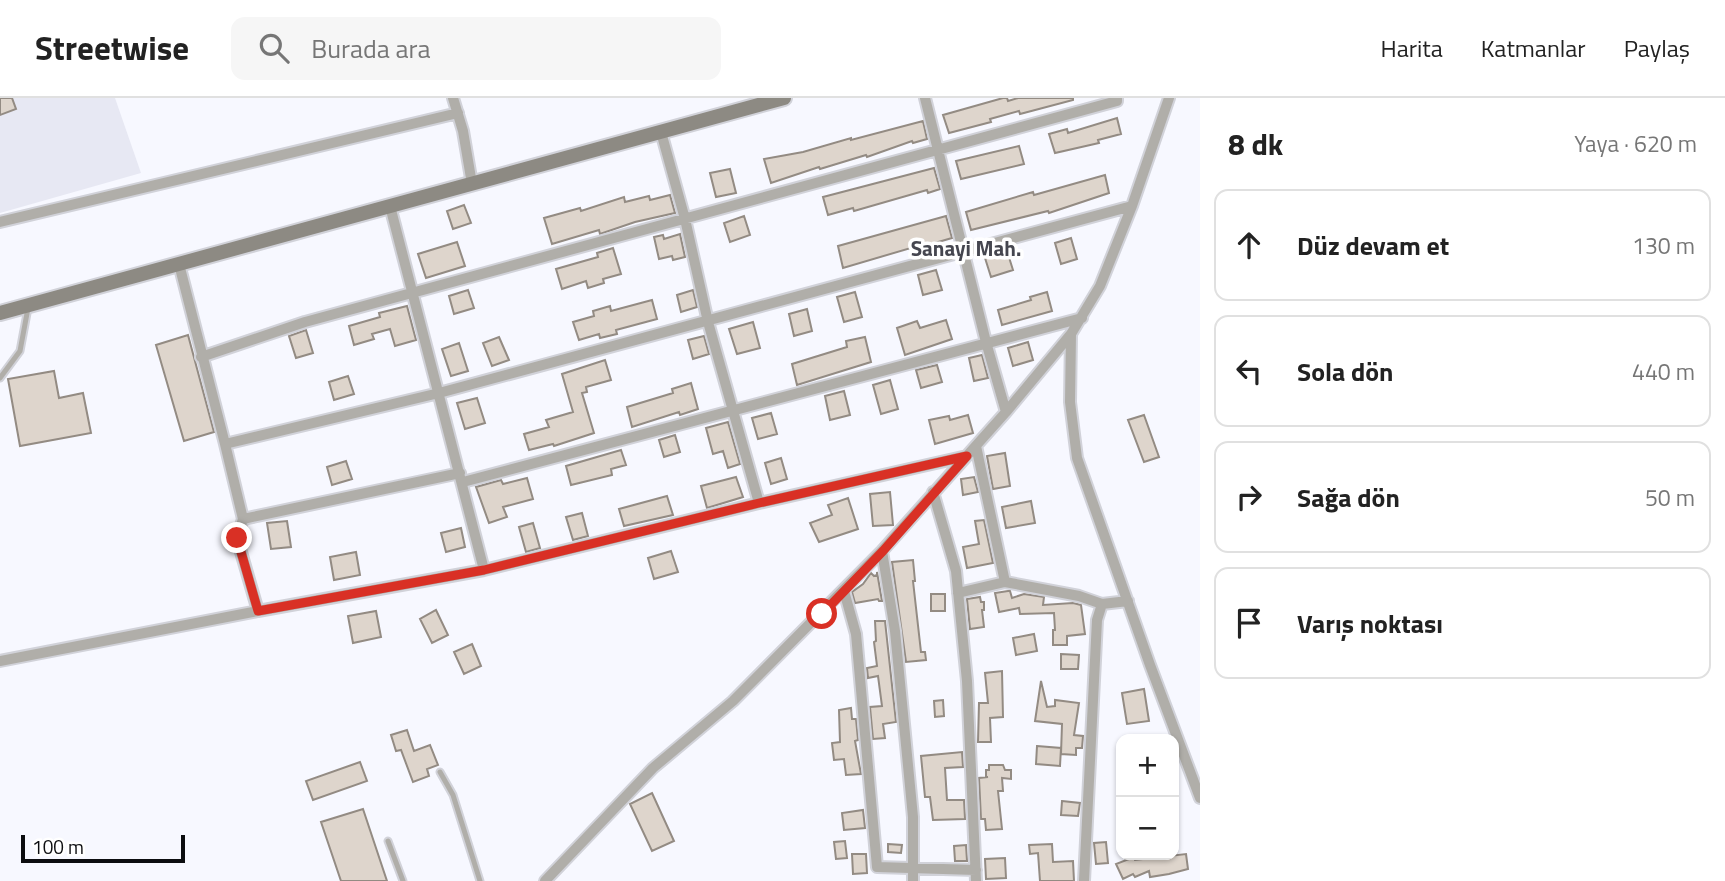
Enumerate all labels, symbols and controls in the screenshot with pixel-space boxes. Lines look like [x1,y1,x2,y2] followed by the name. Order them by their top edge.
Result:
[231,17,721,80] search box
[35,23,189,73] text: Streetwise
[255,29,293,67] icon: search
[311,29,431,68] text: Burada ara
[1380,30,1443,66] text: Harita
[1481,30,1586,66] text: Katmanlar
[1624,30,1690,66] text: Paylaş
[1228,121,1283,167] text: 8 dk
[1574,126,1697,161] text: Yaya · 620 m
[1230,226,1268,264] icon: ahead
[1297,226,1449,265] text: Düz devam et
[1632,228,1695,263] text: 130 m
[911,232,1021,264] district label: Sanayi Mah.
[1230,352,1268,390] icon: left
[1297,352,1394,391] text: Sola dön
[1632,354,1695,389] text: 440 m
[1230,478,1268,516] icon: right
[1297,478,1400,517] text: Sağa dön
[1645,480,1695,515] text: 50 m
[221,522,252,553] route end
[806,598,837,629] route start
[1230,604,1268,642] icon: arrive
[1297,604,1443,643] text: Varış noktası
[1116,734,1179,860] map controls
[1116,734,1179,797] button: +
[1116,797,1179,860] button: −
[21,832,186,864] scale bar
[32,832,84,861] text: 100 m

